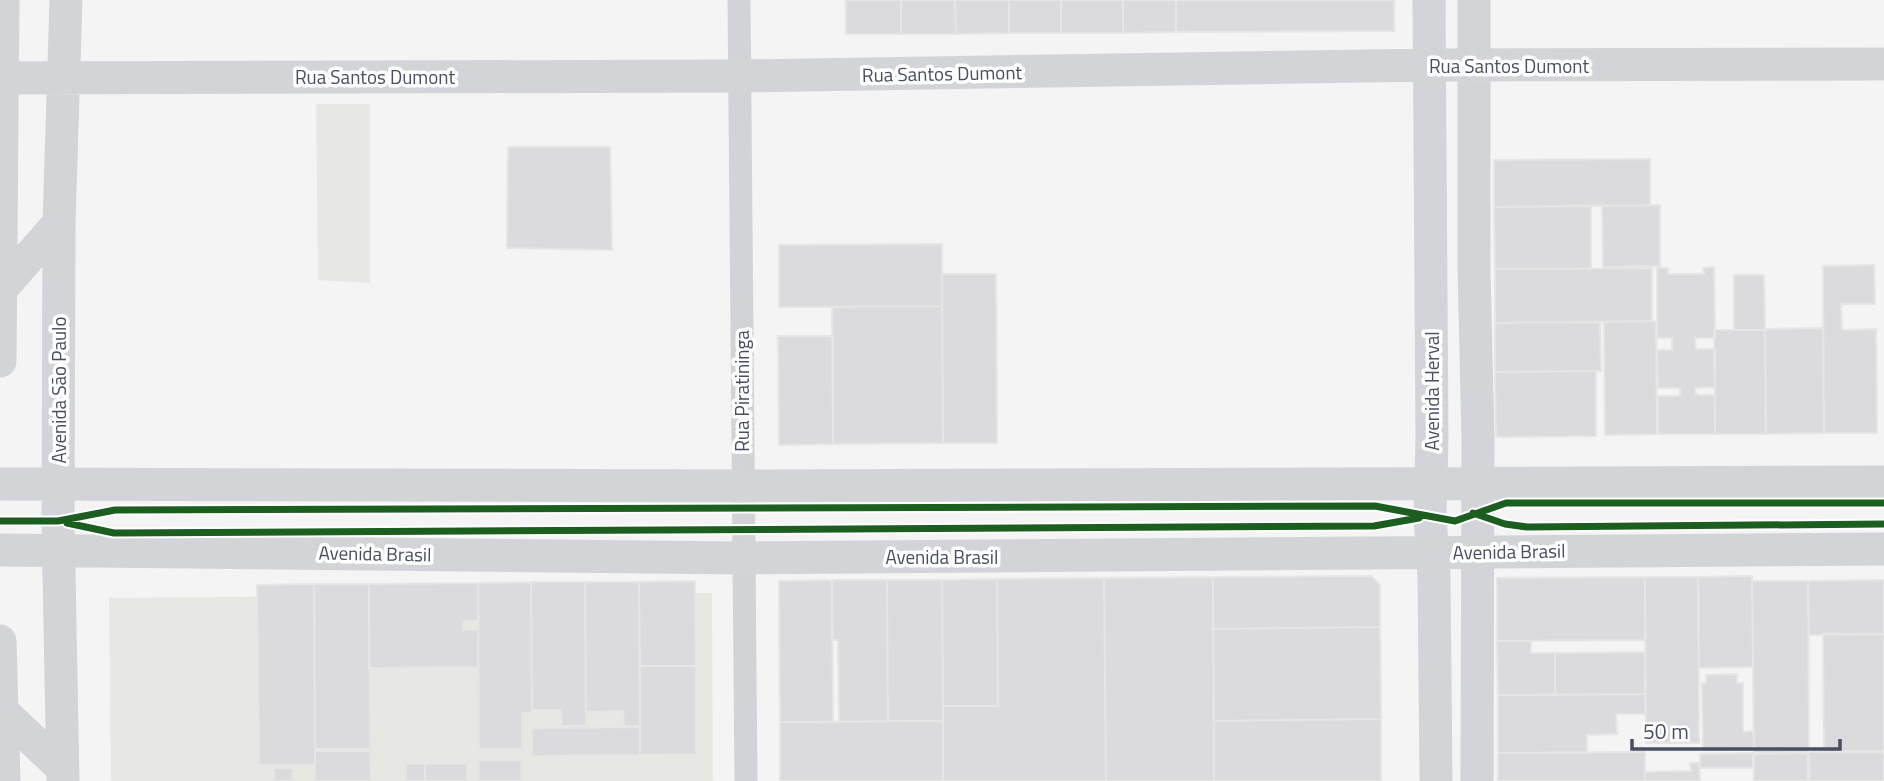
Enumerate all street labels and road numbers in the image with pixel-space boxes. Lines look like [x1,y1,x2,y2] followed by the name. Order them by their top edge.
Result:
[1429,51,1589,80] street label: Rua Santos Dumont
[862,57,1023,89] street label: Rua Santos Dumont
[295,62,455,91] street label: Rua Santos Dumont
[44,317,73,463] street label: Avenida São Paulo
[727,330,756,452] street label: Rua Piratininga
[1417,331,1446,451] street label: Avenida Herval
[1452,536,1566,566] street label: Avenida Brasil
[318,538,432,568] street label: Avenida Brasil
[886,542,998,571] street label: Avenida Brasil

